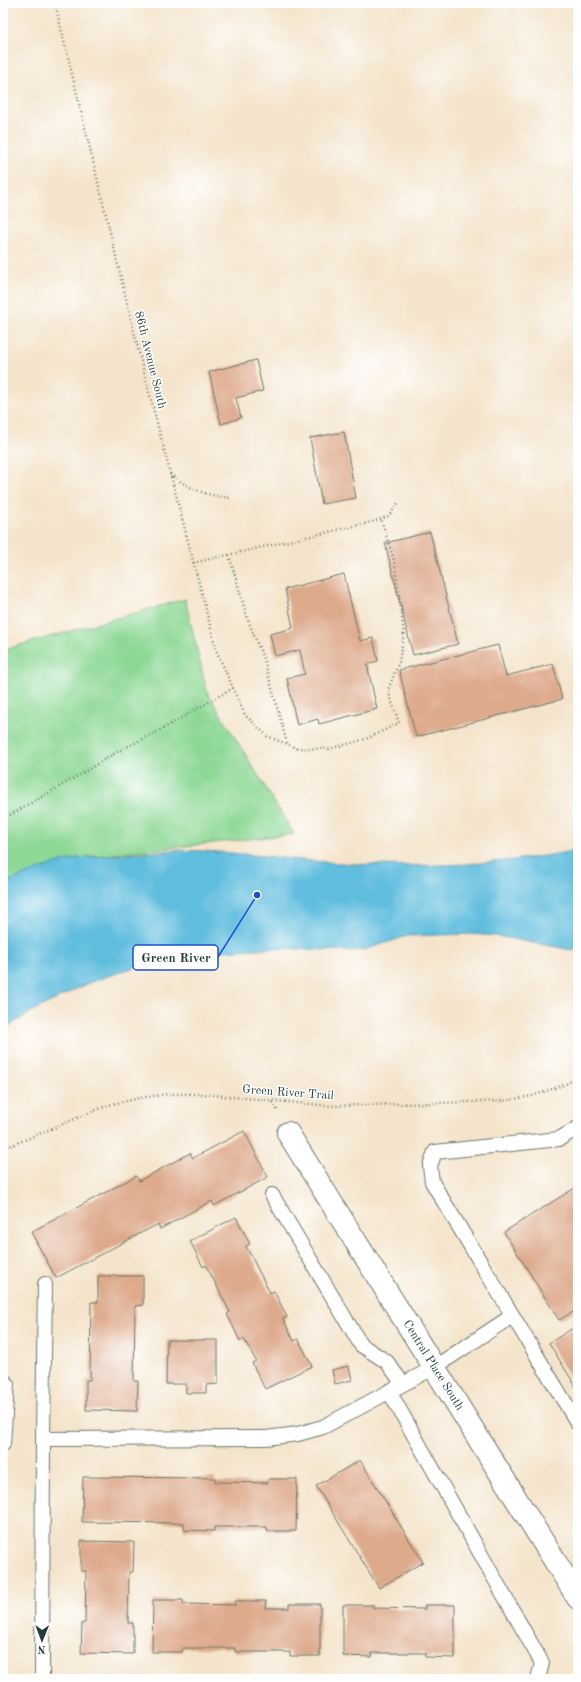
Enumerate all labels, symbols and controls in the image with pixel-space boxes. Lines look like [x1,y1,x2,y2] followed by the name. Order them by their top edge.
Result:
[132,310,168,410] street label: 86th Avenue South
[133,945,218,970] callout: Green River
[141,952,211,965] text: Green River
[242,1084,334,1102] street label: Green River Trail
[400,1318,466,1413] street label: Central Place South
[22,1620,62,1660] north arrow
[37,1643,46,1654] text: N

